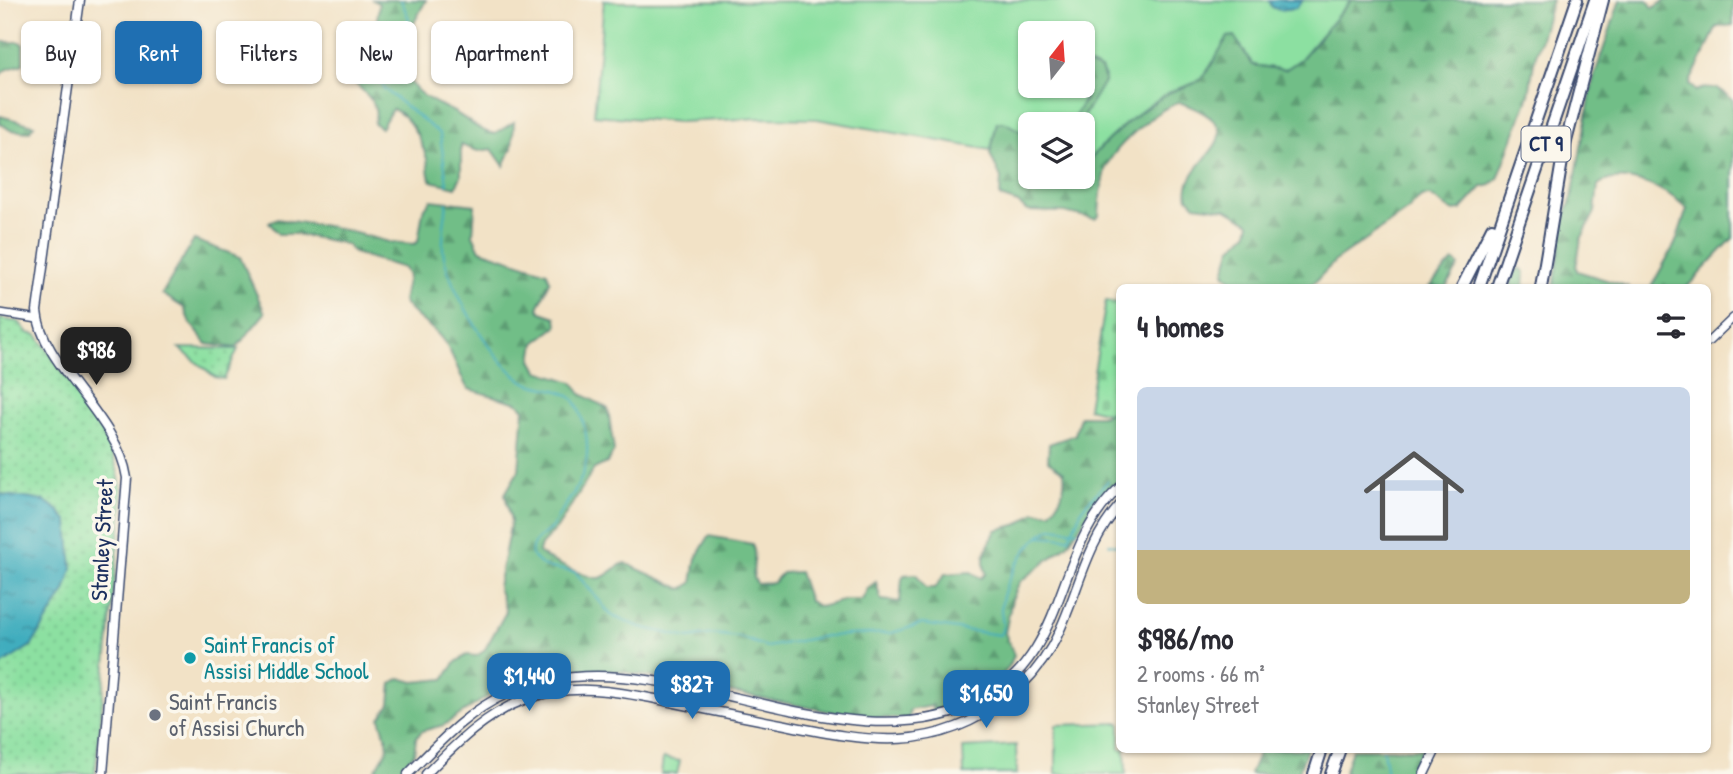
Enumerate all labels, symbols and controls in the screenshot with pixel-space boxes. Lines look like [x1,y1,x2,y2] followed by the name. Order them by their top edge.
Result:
[21,21,101,84] chip: Buy
[115,21,202,84] chip: Rent
[216,21,322,84] chip: Filters
[336,21,417,84] chip: New
[431,21,573,84] chip: Apartment
[1018,21,1096,98] north arrow
[1018,21,1095,189] map controls
[1018,112,1095,189] button: layers
[1522,127,1570,162] road number: CT 9
[1137,306,1224,346] text: 4 homes
[1652,307,1690,345] icon: filters
[55,328,137,387] pin: $986
[76,334,116,365] text: $986
[1351,433,1477,559] icon: home
[83,477,120,602] street label: Stanley Street
[1137,618,1233,658] text: $986/mo
[204,629,369,686] place label: Saint Francis of Assisi Middle School
[182,650,198,666] marker: Saint Francis of Assisi Middle School
[472,654,586,713] pin: $1,440
[1137,658,1265,689] text: 2 rooms · 66 m²
[503,660,555,691] text: $1,440
[651,662,733,721] pin: $827
[670,668,714,699] text: $827
[929,670,1043,730] pin: $1,650
[959,677,1013,708] text: $1,650
[169,686,304,743] place label: Saint Francis of Assisi Church
[1137,689,1259,720] text: Stanley Street
[147,707,163,723] marker: Saint Francis of Assisi Church

